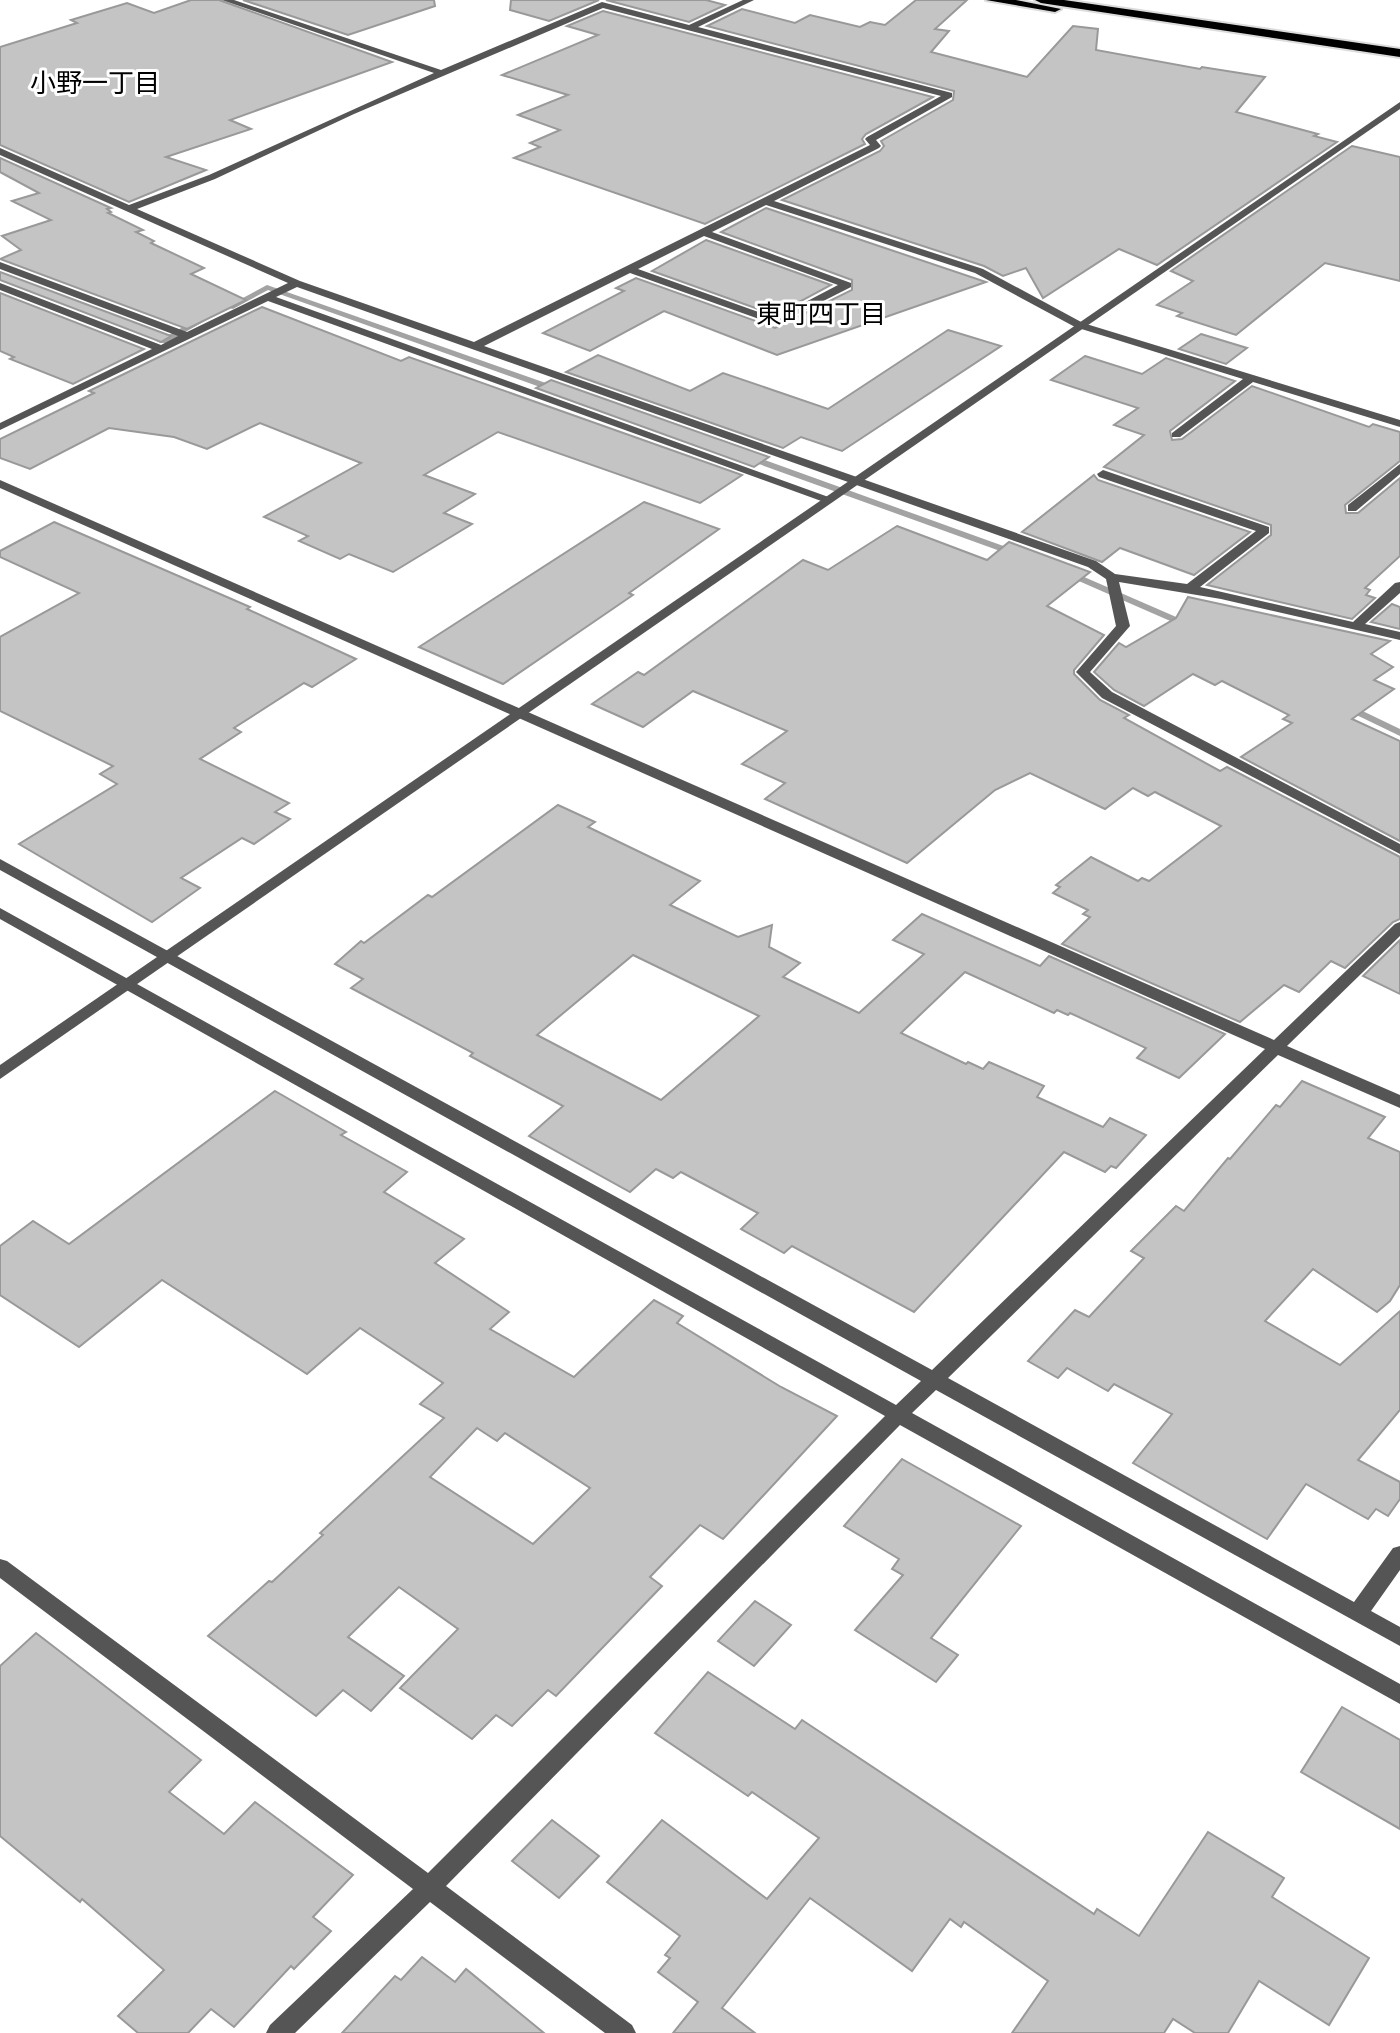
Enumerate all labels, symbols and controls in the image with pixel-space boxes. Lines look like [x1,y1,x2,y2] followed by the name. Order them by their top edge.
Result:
[30,68,160,97] district label: 小野一丁目
[756,299,886,328] district label: 東町四丁目

